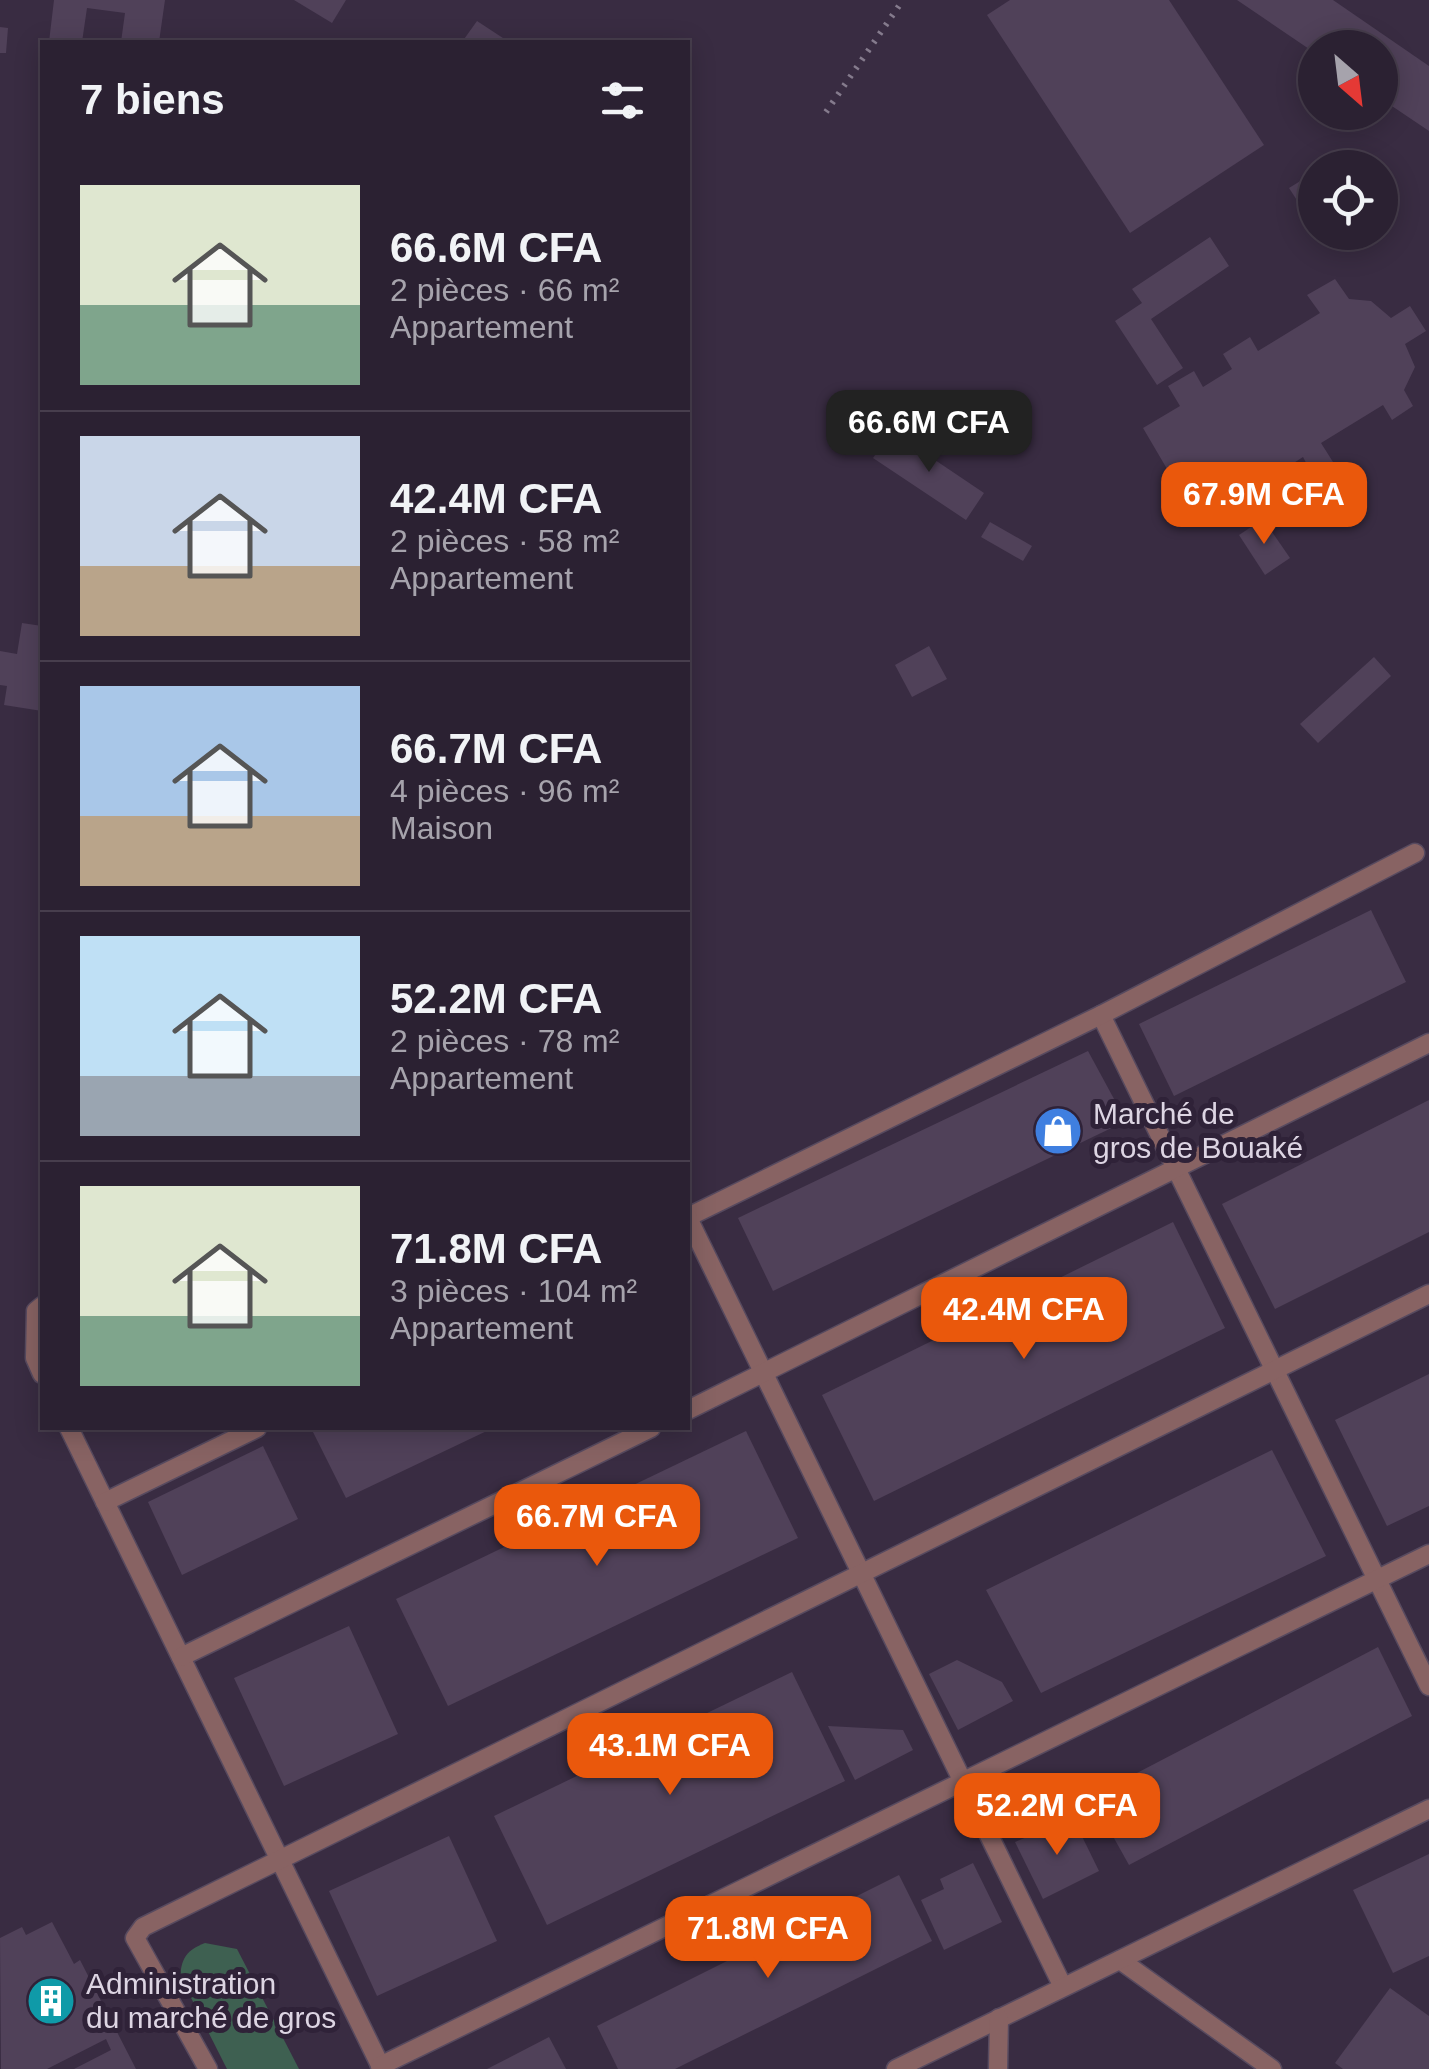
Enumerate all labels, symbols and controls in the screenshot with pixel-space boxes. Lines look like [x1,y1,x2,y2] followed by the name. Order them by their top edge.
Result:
[1298,30,1398,130] north arrow
[1298,30,1398,250] map controls
[595,73,650,128] icon: filters
[80,76,225,123] text: 7 biens
[1298,150,1398,250] button: locate
[390,224,602,271] text: 66.6M CFA
[160,225,280,345] icon: home
[390,272,619,308] text: 2 pièces · 66 m²
[390,309,573,345] text: Appartement
[815,390,1043,475] pin: 66.6M CFA
[848,404,1010,440] text: 66.6M CFA
[1150,462,1378,547] pin: 67.9M CFA
[390,475,602,522] text: 42.4M CFA
[160,476,280,596] icon: home
[1183,476,1345,512] text: 67.9M CFA
[390,523,619,559] text: 2 pièces · 58 m²
[390,560,573,596] text: Appartement
[390,725,602,772] text: 66.7M CFA
[160,726,280,846] icon: home
[390,773,619,809] text: 4 pièces · 96 m²
[390,810,493,846] text: Maison
[390,975,602,1022] text: 52.2M CFA
[160,976,280,1096] icon: home
[390,1023,619,1059] text: 2 pièces · 78 m²
[390,1060,573,1096] text: Appartement
[1093,1097,1303,1164] place label: Marché de gros de Bouaké
[1032,1105,1084,1157] shop icon: Marché de gros de Bouaké
[390,1225,602,1272] text: 71.8M CFA
[160,1226,280,1346] icon: home
[390,1273,637,1309] text: 3 pièces · 104 m²
[910,1277,1138,1362] pin: 42.4M CFA
[943,1291,1105,1327] text: 42.4M CFA
[390,1310,573,1346] text: Appartement
[483,1484,711,1569] pin: 66.7M CFA
[516,1498,678,1534] text: 66.7M CFA
[556,1713,784,1798] pin: 43.1M CFA
[589,1727,751,1763] text: 43.1M CFA
[943,1773,1171,1858] pin: 52.2M CFA
[976,1787,1138,1823] text: 52.2M CFA
[654,1896,882,1981] pin: 71.8M CFA
[687,1910,849,1946] text: 71.8M CFA
[86,1967,336,2034] place label: Administration du marché de gros
[25,1975,77,2027] building icon: Administration du marché de gros

